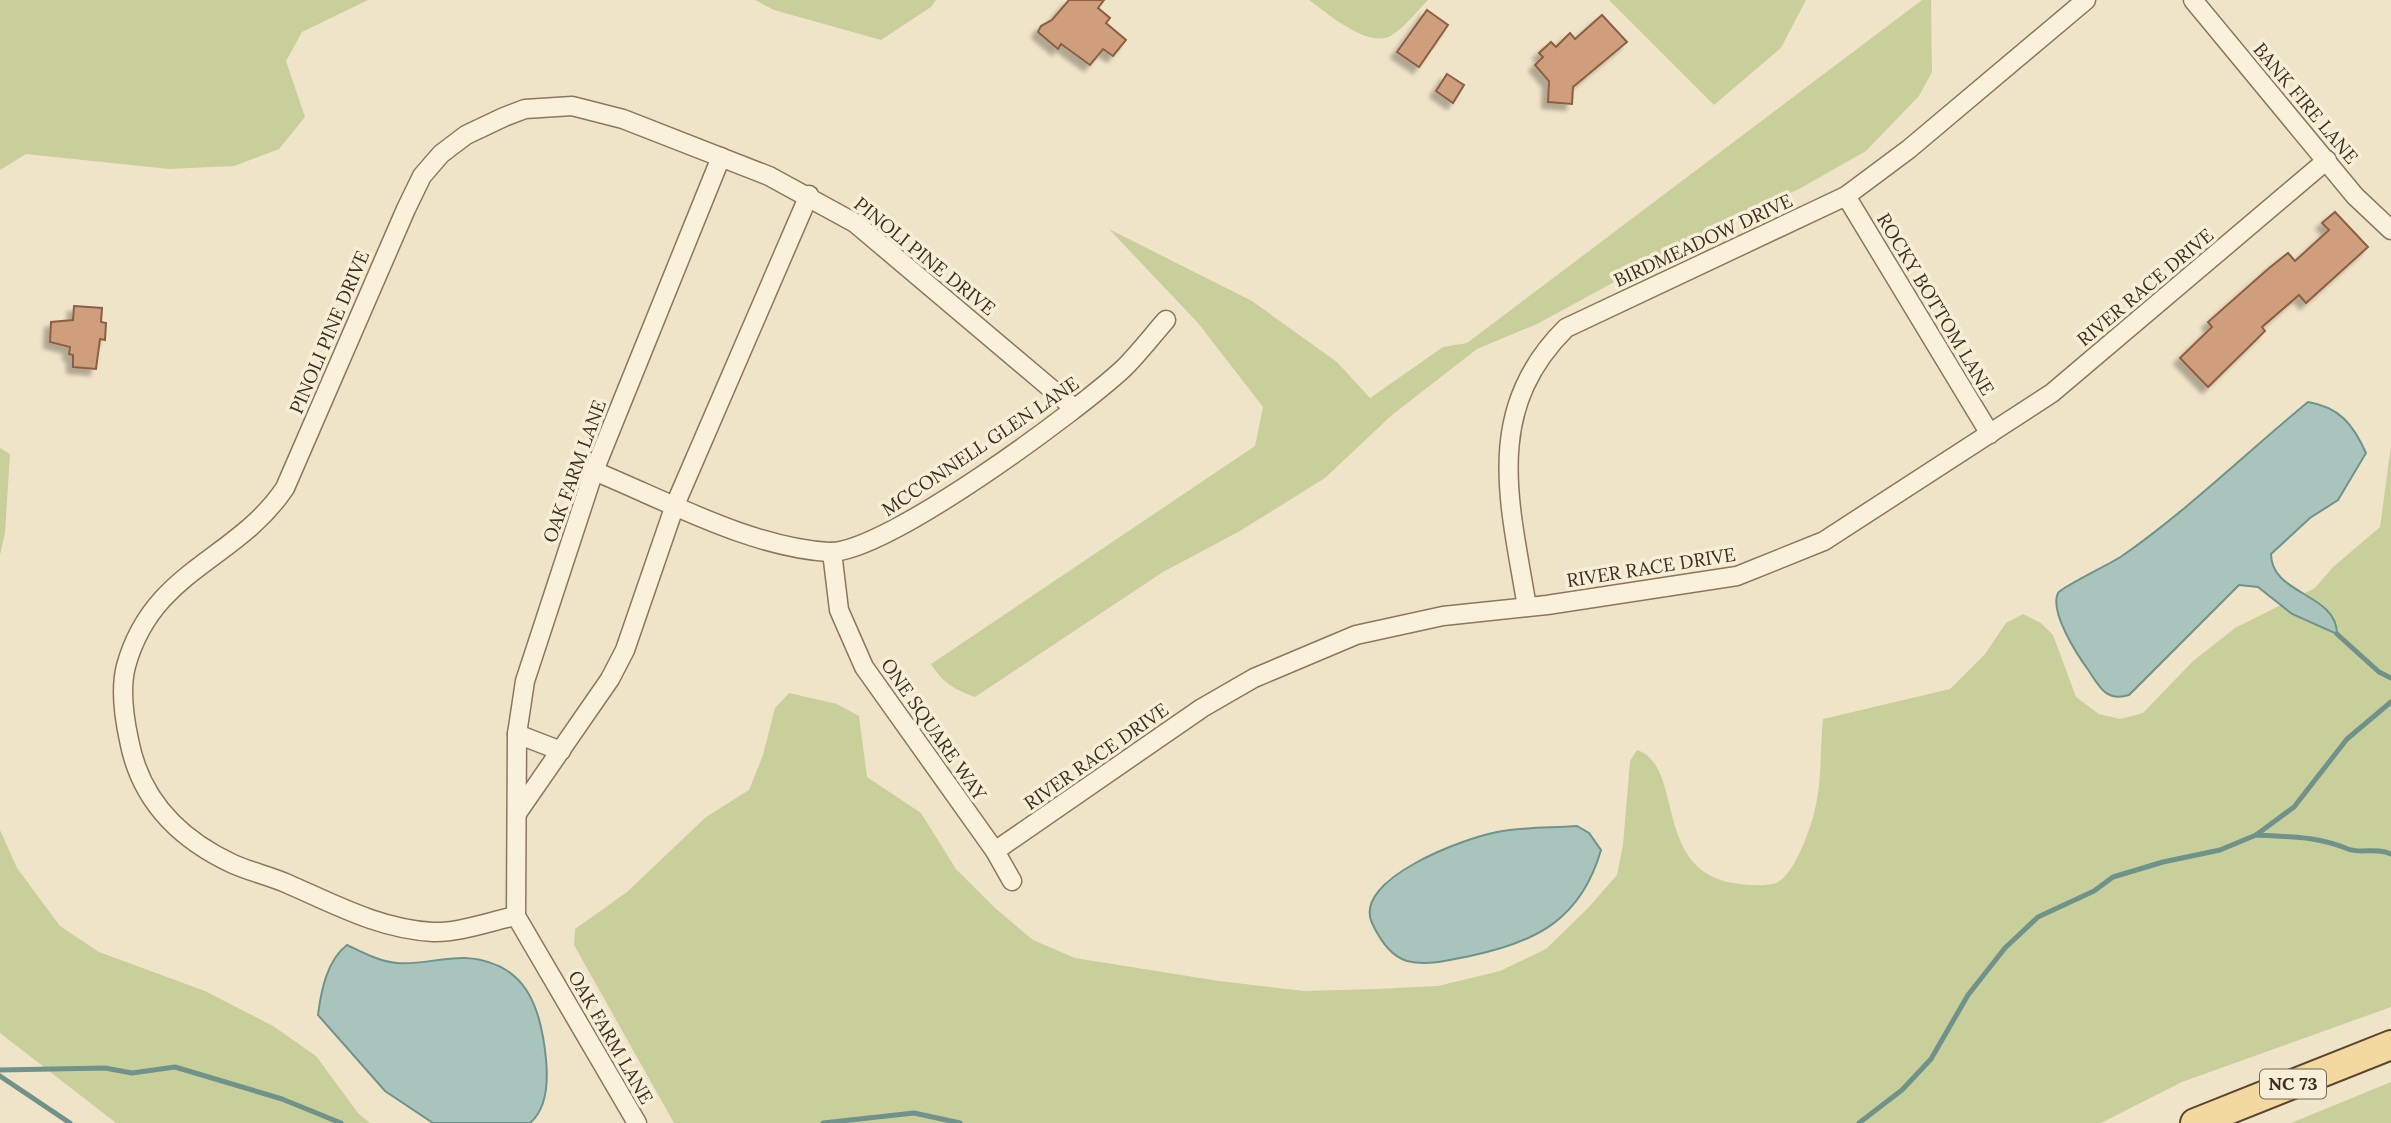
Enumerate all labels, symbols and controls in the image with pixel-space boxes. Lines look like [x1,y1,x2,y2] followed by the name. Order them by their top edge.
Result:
[2248,38,2364,168] street label: BANK FIRE LANE
[1610,188,1796,292] street label: BIRDMEADOW DRIVE
[849,192,1001,320] street label: PINOLI PINE DRIVE
[1872,209,2000,399] street label: ROCKY BOTTOM LANE
[2072,223,2218,351] street label: RIVER RACE DRIVE
[284,247,374,417] street label: PINOLI PINE DRIVE
[877,371,1083,521] street label: MCCONNELL GLEN LANE
[537,396,611,546] street label: OAK FARM LANE
[1565,542,1737,592] street label: RIVER RACE DRIVE
[876,653,993,805] street label: ONE SQUARE WAY
[1019,697,1173,815] street label: RIVER RACE DRIVE
[563,966,659,1108] street label: OAK FARM LANE
[2260,1070,2326,1098] road number: NC 73

